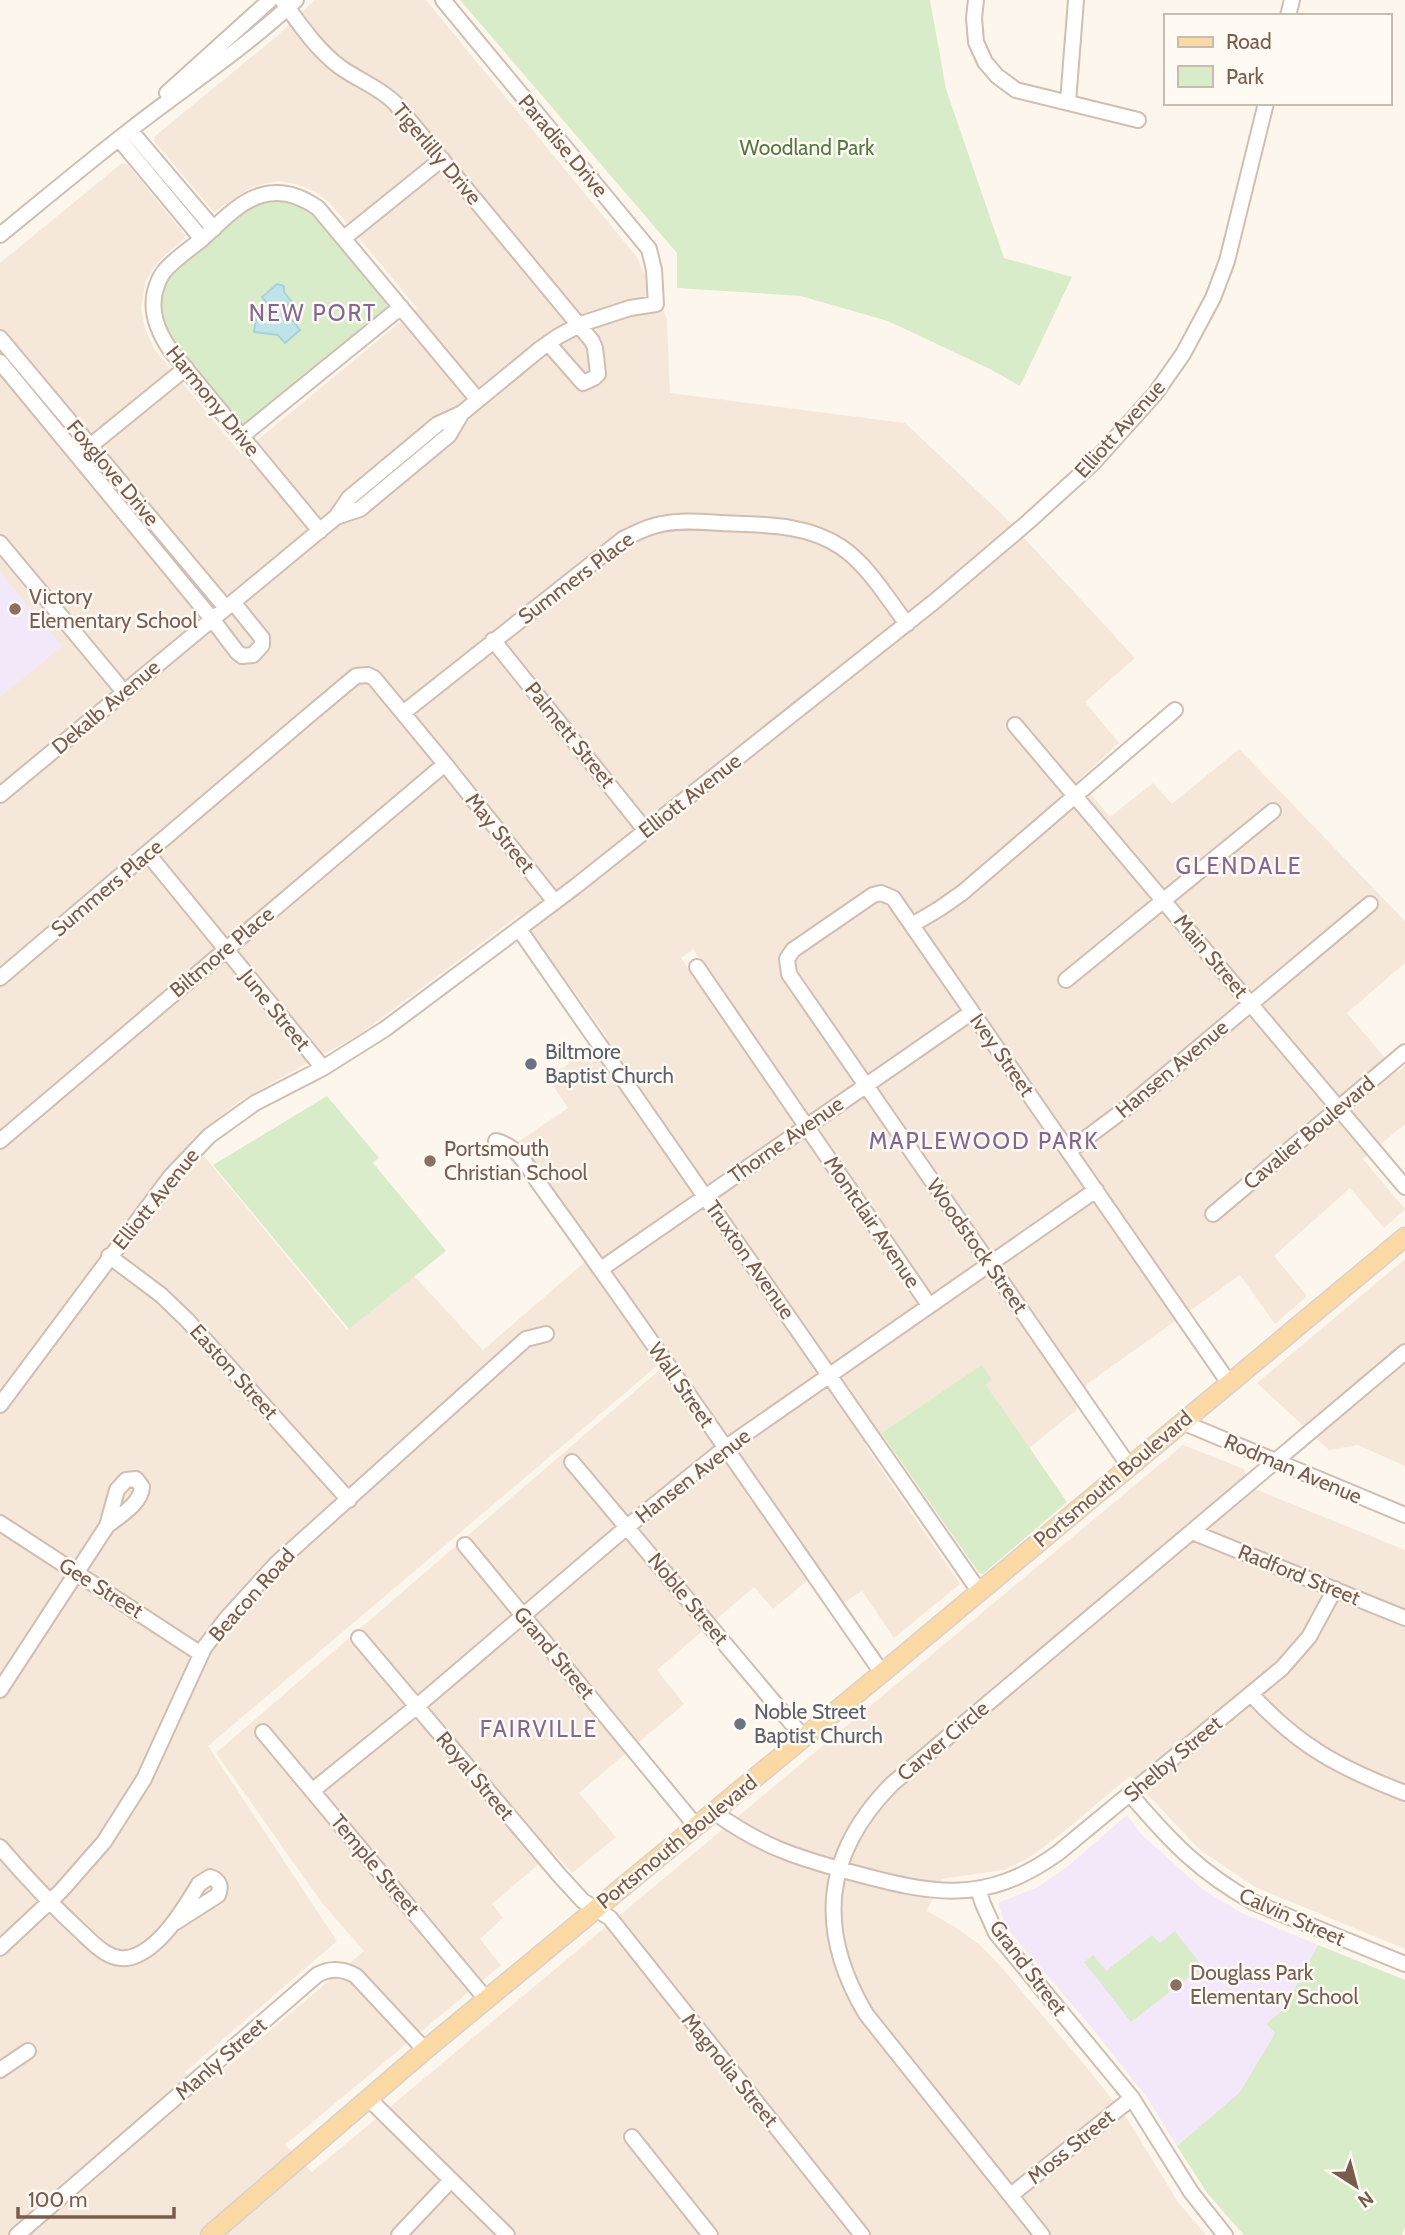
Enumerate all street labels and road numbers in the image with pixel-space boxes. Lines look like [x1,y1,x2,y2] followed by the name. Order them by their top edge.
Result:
[513,89,614,202] street label: Paradise Drive
[388,98,487,210] street label: Tigerlilly Drive
[161,340,266,461] street label: Harmony Drive
[1069,374,1170,483] street label: Elliott Avenue
[62,415,165,531] street label: Foxglove Drive
[513,526,638,629] street label: Summers Place
[47,654,165,759] street label: Dekalb Avenue
[520,677,621,793] street label: Palmett Street
[634,748,746,843] street label: Elliott Avenue
[461,788,540,878] street label: May Street
[46,834,168,942] street label: Summers Place
[165,901,279,1002] street label: Biltmore Place
[1169,909,1254,1003] street label: Main Street
[234,963,316,1055] street label: June Street
[965,1009,1040,1101] street label: Ivey Street
[1110,1014,1233,1123] street label: Hansen Avenue
[1238,1071,1379,1195] street label: Cavalier Boulevard
[723,1091,848,1188] street label: Thorne Avenue
[107,1143,204,1254] street label: Elliott Avenue
[819,1151,926,1293] street label: Montclair Avenue
[922,1174,1033,1318] street label: Woodstock Street
[700,1196,801,1324] street label: Truxton Avenue
[185,1319,284,1424] street label: Easton Street
[643,1338,720,1432] street label: Wall Street
[1029,1405,1197,1552] street label: Portsmouth Boulevard
[630,1423,755,1528] street label: Hansen Avenue
[1221,1428,1366,1509] street label: Rodman Avenue
[1235,1539,1364,1610] street label: Radford Street
[203,1543,300,1646] street label: Beacon Road
[643,1548,734,1650] street label: Noble Street
[55,1552,148,1623] street label: Gee Street
[509,1601,600,1704] street label: Grand Street
[892,1695,994,1786] street label: Carver Circle
[1119,1710,1227,1807] street label: Shelby Street
[431,1726,520,1825] street label: Royal Street
[592,1769,762,1914] street label: Portsmouth Boulevard
[326,1809,425,1920] street label: Temple Street
[1235,1882,1349,1951] street label: Calvin Street
[985,1915,1072,2020] street label: Grand Street
[677,2008,784,2132] street label: Magnolia Street
[170,2012,271,2105] street label: Manly Street
[1022,2104,1119,2189] street label: Moss Street

